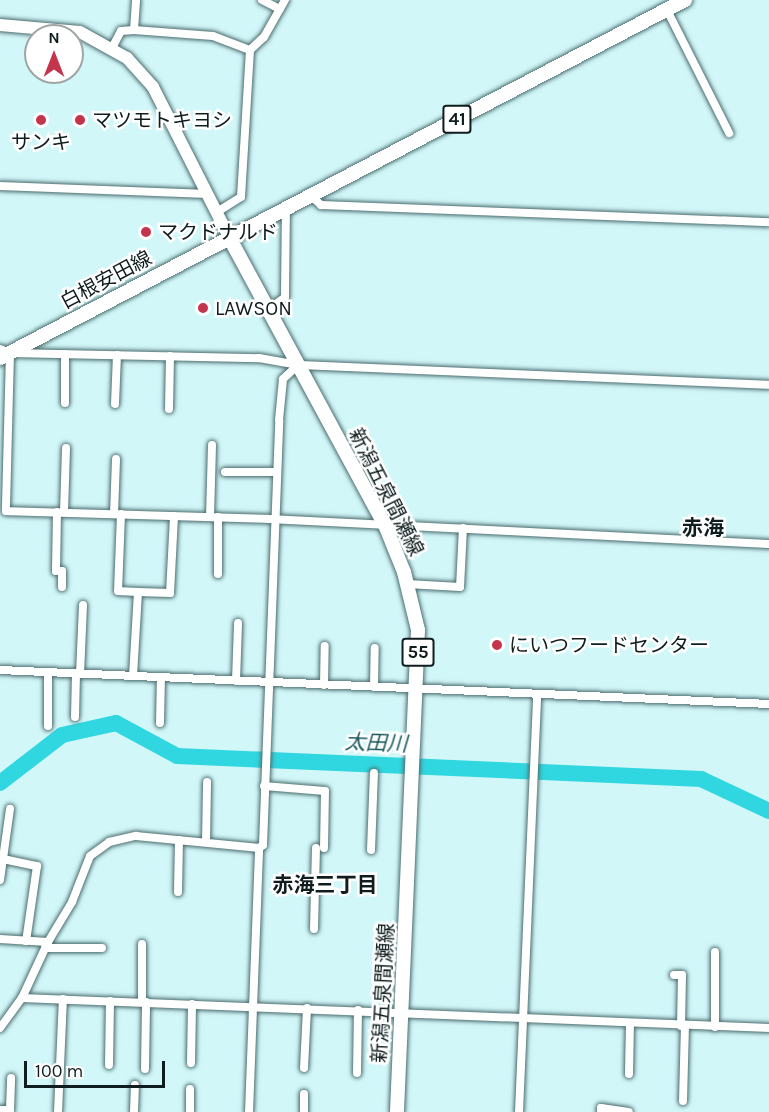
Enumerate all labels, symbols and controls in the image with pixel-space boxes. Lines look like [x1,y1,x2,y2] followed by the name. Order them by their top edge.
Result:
[24,24,84,84] north arrow
[48,28,60,47] text: N
[442,104,472,134] road number: 41
[92,108,232,132] place label: マツモトキヨシ
[34,113,48,127] marker: サンキ
[73,113,87,127] marker: マツモトキヨシ
[11,130,71,154] place label: サンキ
[158,220,278,244] place label: マクドナルド
[139,225,153,239] marker: マクドナルド
[56,246,156,314] street label: 白根安田線
[215,296,292,320] place label: LAWSON
[196,301,210,315] marker: LAWSON
[344,424,428,560] street label: 新潟五泉間瀬線
[682,515,724,541] district label: 赤海
[509,633,709,657] place label: にいつフードセンター
[402,637,434,667] road number: 55
[490,638,504,652] marker: にいつフードセンター
[344,729,408,757] water label: 太田川
[273,872,377,898] district label: 赤海三丁目
[367,922,399,1064] street label: 新潟五泉間瀬線
[27,1049,168,1087] scale bar
[35,1060,83,1082] text: 100 m

